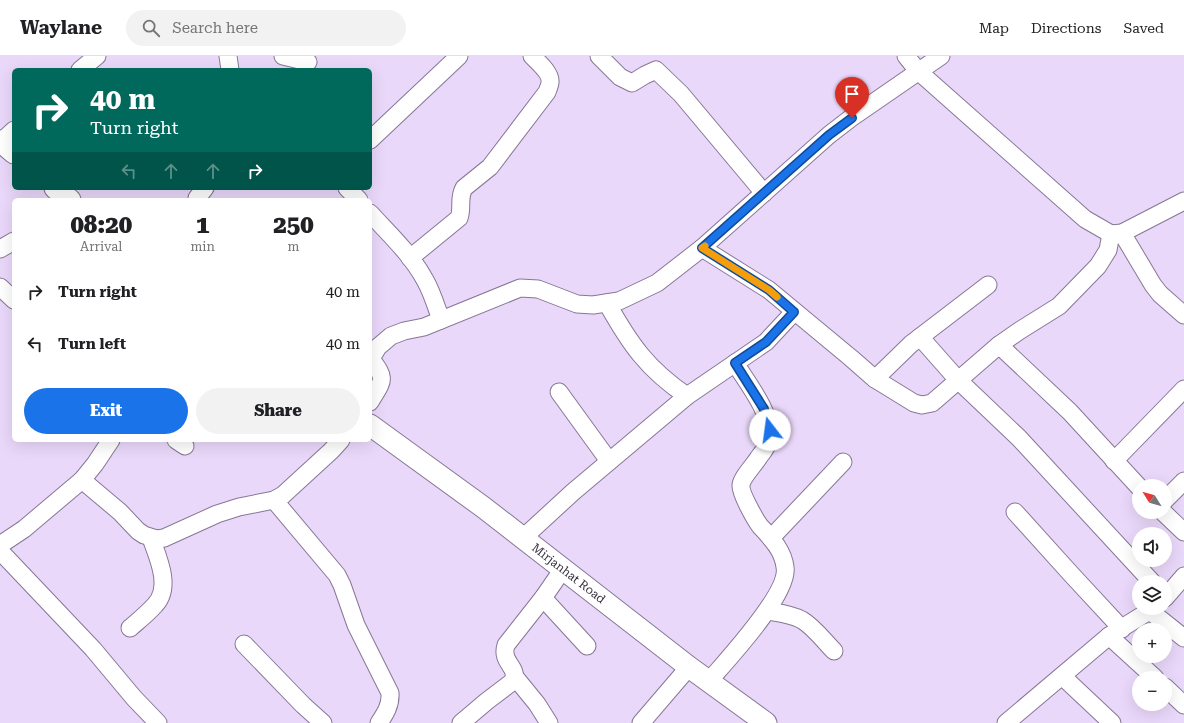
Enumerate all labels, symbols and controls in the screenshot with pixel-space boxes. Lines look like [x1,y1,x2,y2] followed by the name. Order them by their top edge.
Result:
[126,10,406,46] search box
[20,16,102,39] text: Waylane
[140,17,162,39] icon: search
[172,19,258,37] text: Search here
[979,20,1009,36] text: Map
[1031,20,1101,36] text: Directions
[1123,20,1164,36] text: Saved
[835,77,869,118] pin
[90,83,155,116] text: 40 m
[841,83,863,105] icon: arrive
[24,84,76,136] icon: right
[90,117,178,138] text: Turn right
[118,160,140,182] icon: left
[160,160,182,182] icon: ahead
[202,160,224,182] icon: ahead
[244,160,266,182] icon: right
[70,211,132,239] text: 08:20
[196,211,209,239] text: 1
[273,211,314,239] text: 250
[80,239,122,254] text: Arrival
[190,239,215,254] text: min
[287,239,299,254] text: m
[24,281,46,303] icon: right
[58,283,137,301] text: Turn right
[326,283,360,301] text: 40 m
[24,333,46,355] icon: left
[58,335,126,353] text: Turn left
[326,335,360,353] text: 40 m
[24,388,188,434] button: Exit
[196,388,360,434] button: Share
[749,409,791,451] position arrow
[1132,479,1172,519] north arrow
[1132,479,1172,711] map controls
[1132,527,1172,567] button: sound
[529,541,608,607] street label: Mirjanhat Road
[1132,575,1172,615] button: layers
[1132,623,1172,663] button: +
[1132,671,1172,711] button: −

